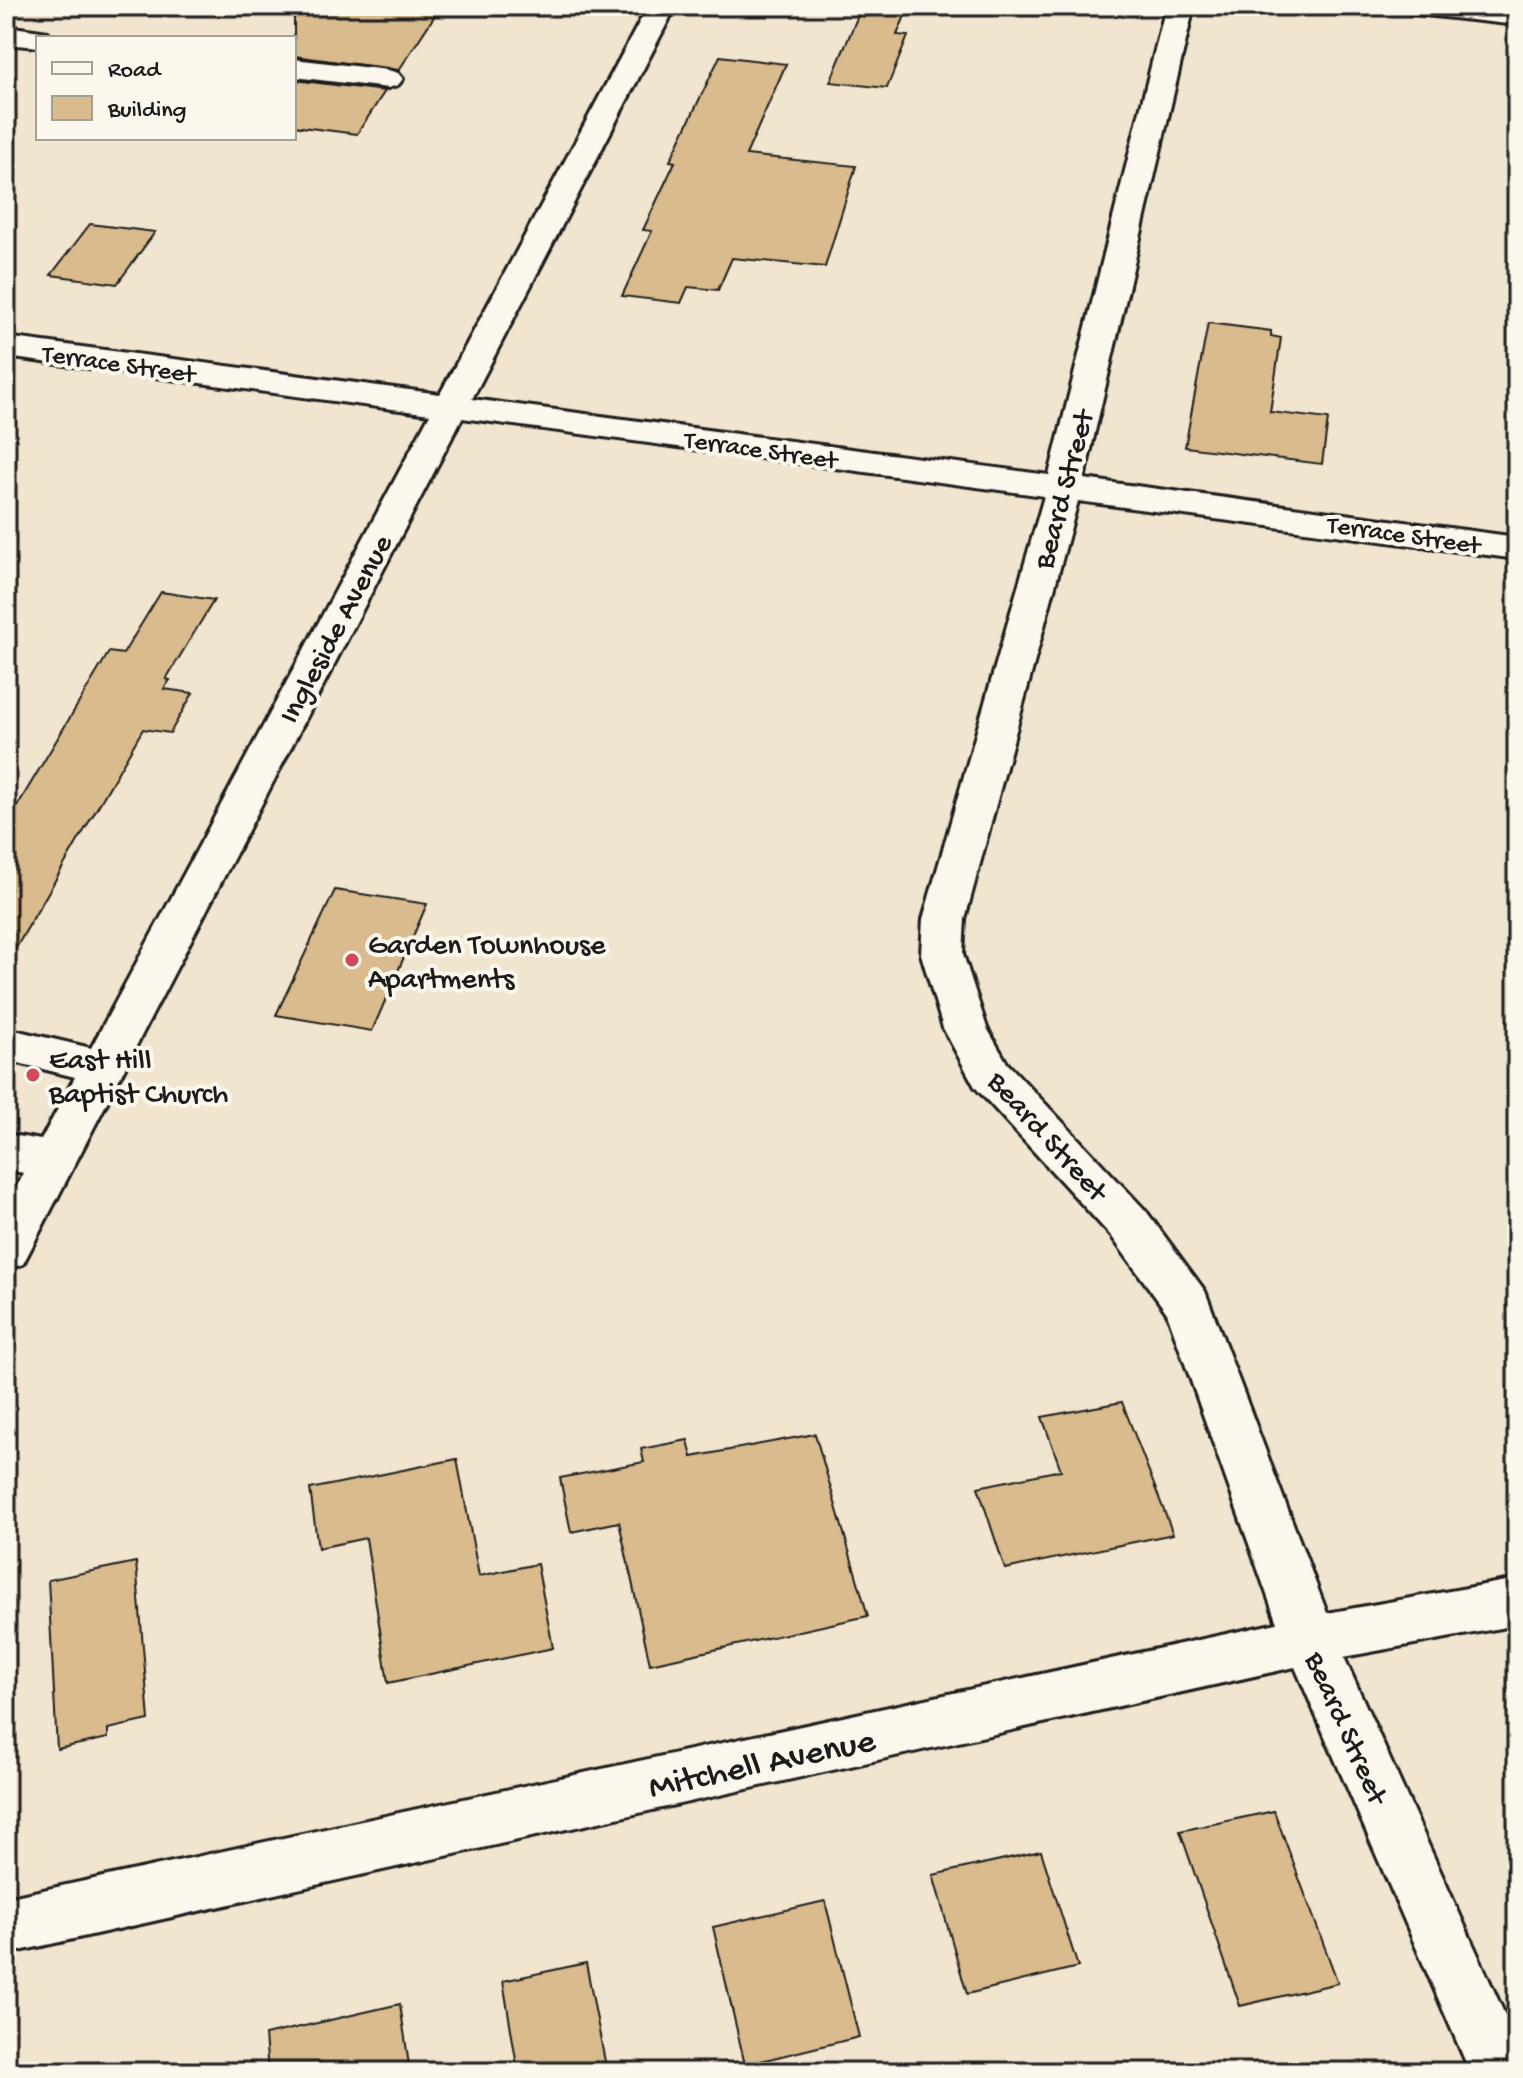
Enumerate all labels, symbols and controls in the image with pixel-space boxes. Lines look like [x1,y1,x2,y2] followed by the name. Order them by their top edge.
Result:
[36,36,296,140] legend
[108,57,162,86] text: Road
[107,97,186,126] text: Building
[38,340,199,393] street label: Terrace Street
[1028,404,1105,574] street label: Beard Street
[680,426,841,479] street label: Terrace Street
[1323,511,1484,564] street label: Terrace Street
[274,529,403,730] street label: Ingleside Avenue
[368,930,606,999] place label: Garden Townhouse Apartments
[343,951,361,969] marker: Garden Townhouse Apartments
[48,1045,228,1114] place label: East Hill Baptist Church
[978,1065,1115,1212] street label: Beard Street
[24,1066,42,1084] marker: East Hill Baptist Church
[1294,1646,1394,1813] street label: Beard Street
[645,1721,880,1811] street label: Mitchell Avenue

